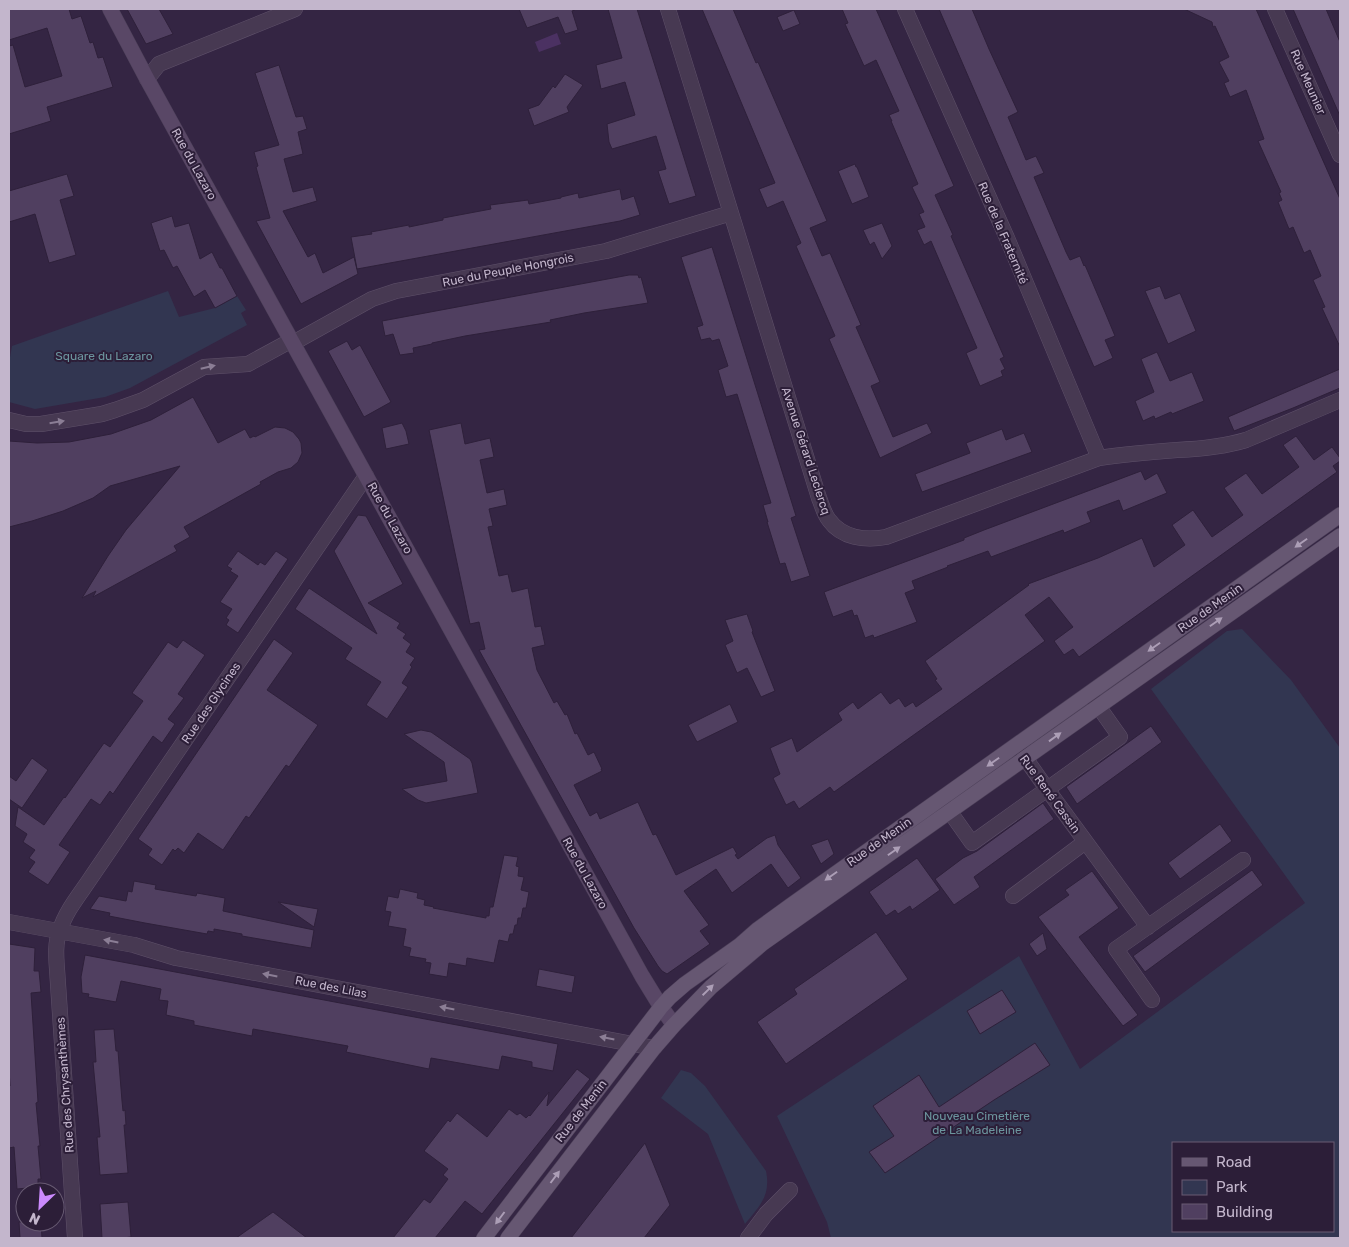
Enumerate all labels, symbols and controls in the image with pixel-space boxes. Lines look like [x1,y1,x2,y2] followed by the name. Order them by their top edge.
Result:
[1287,47,1329,117] street label: Rue Meunier
[169,126,219,202] street label: Rue du Lazaro
[975,180,1031,286] street label: Rue de la Fraternité
[441,250,575,290] street label: Rue du Peuple Hongrois
[55,349,153,363] park label: Square du Lazaro
[200,363,216,371] one-way arrow
[779,385,833,517] street label: Avenue Gérard Leclercq
[49,418,65,426] one-way arrow
[365,480,415,556] street label: Rue du Lazaro
[1294,538,1307,548] one-way arrow
[1175,581,1245,635] street label: Rue de Menin
[1210,617,1223,627] one-way arrow
[1148,642,1161,653] one-way arrow
[179,660,243,746] street label: Rue des Glycines
[1049,732,1062,742] one-way arrow
[1017,752,1083,836] street label: Rue René Cassin
[986,757,1000,767] one-way arrow
[844,815,914,869] street label: Rue de Menin
[560,835,610,911] street label: Rue du Lazaro
[888,846,901,856] one-way arrow
[825,871,838,881] one-way arrow
[103,936,119,944] one-way arrow
[262,971,277,979] one-way arrow
[294,973,368,1001] street label: Rue des Lilas
[702,984,714,996] one-way arrow
[438,1004,454,1012] one-way arrow
[53,1017,77,1153] street label: Rue des Chrysanthèmes
[598,1034,614,1042] one-way arrow
[552,1077,610,1145] street label: Rue de Menin
[924,1109,1030,1137] park label: Nouveau Cimetière de La Madeleine
[1172,1142,1334,1232] legend
[1216,1153,1252,1171] text: Road
[550,1170,560,1184] one-way arrow
[1216,1178,1247,1196] text: Park
[15,1182,65,1232] north arrow
[1216,1203,1273,1221] text: Building
[27,1208,43,1228] text: N
[494,1211,505,1224] one-way arrow

